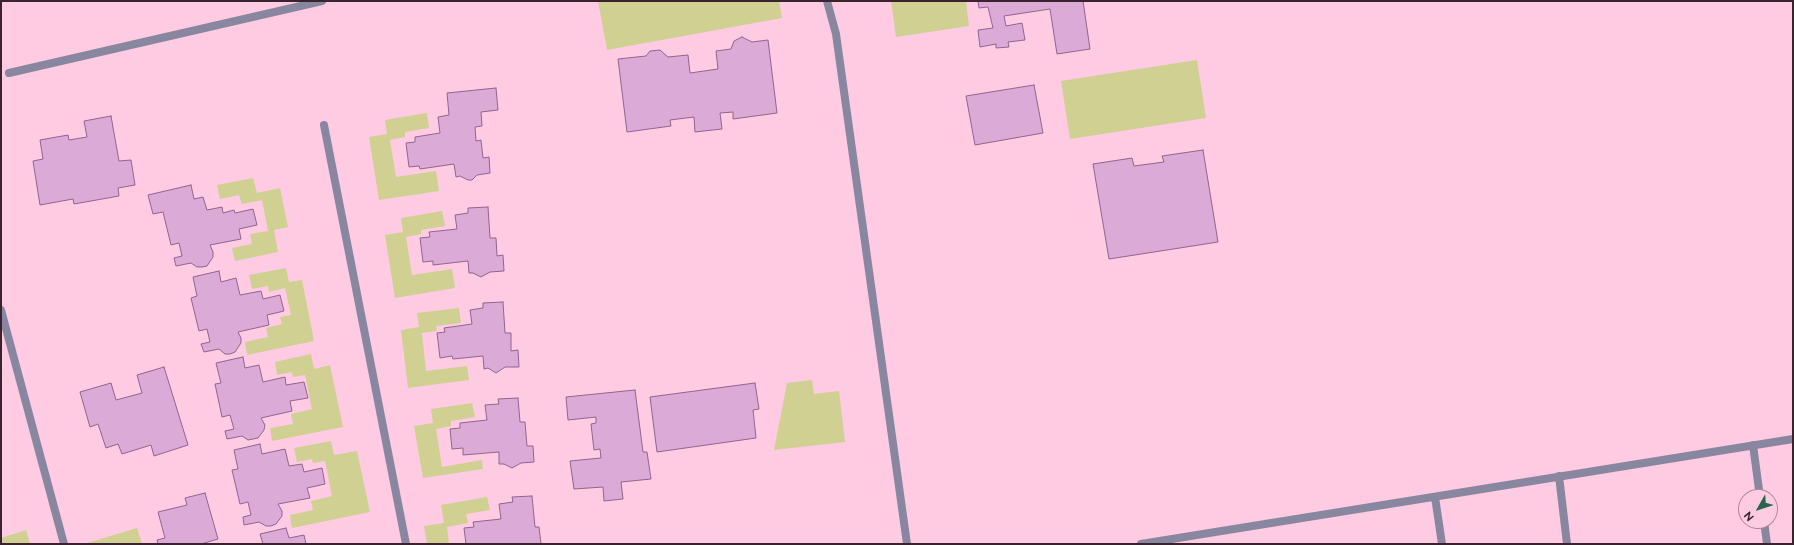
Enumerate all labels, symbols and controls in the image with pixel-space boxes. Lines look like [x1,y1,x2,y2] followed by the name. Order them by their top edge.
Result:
[1738,489,1778,529] north arrow
[1741,509,1757,524] text: N

